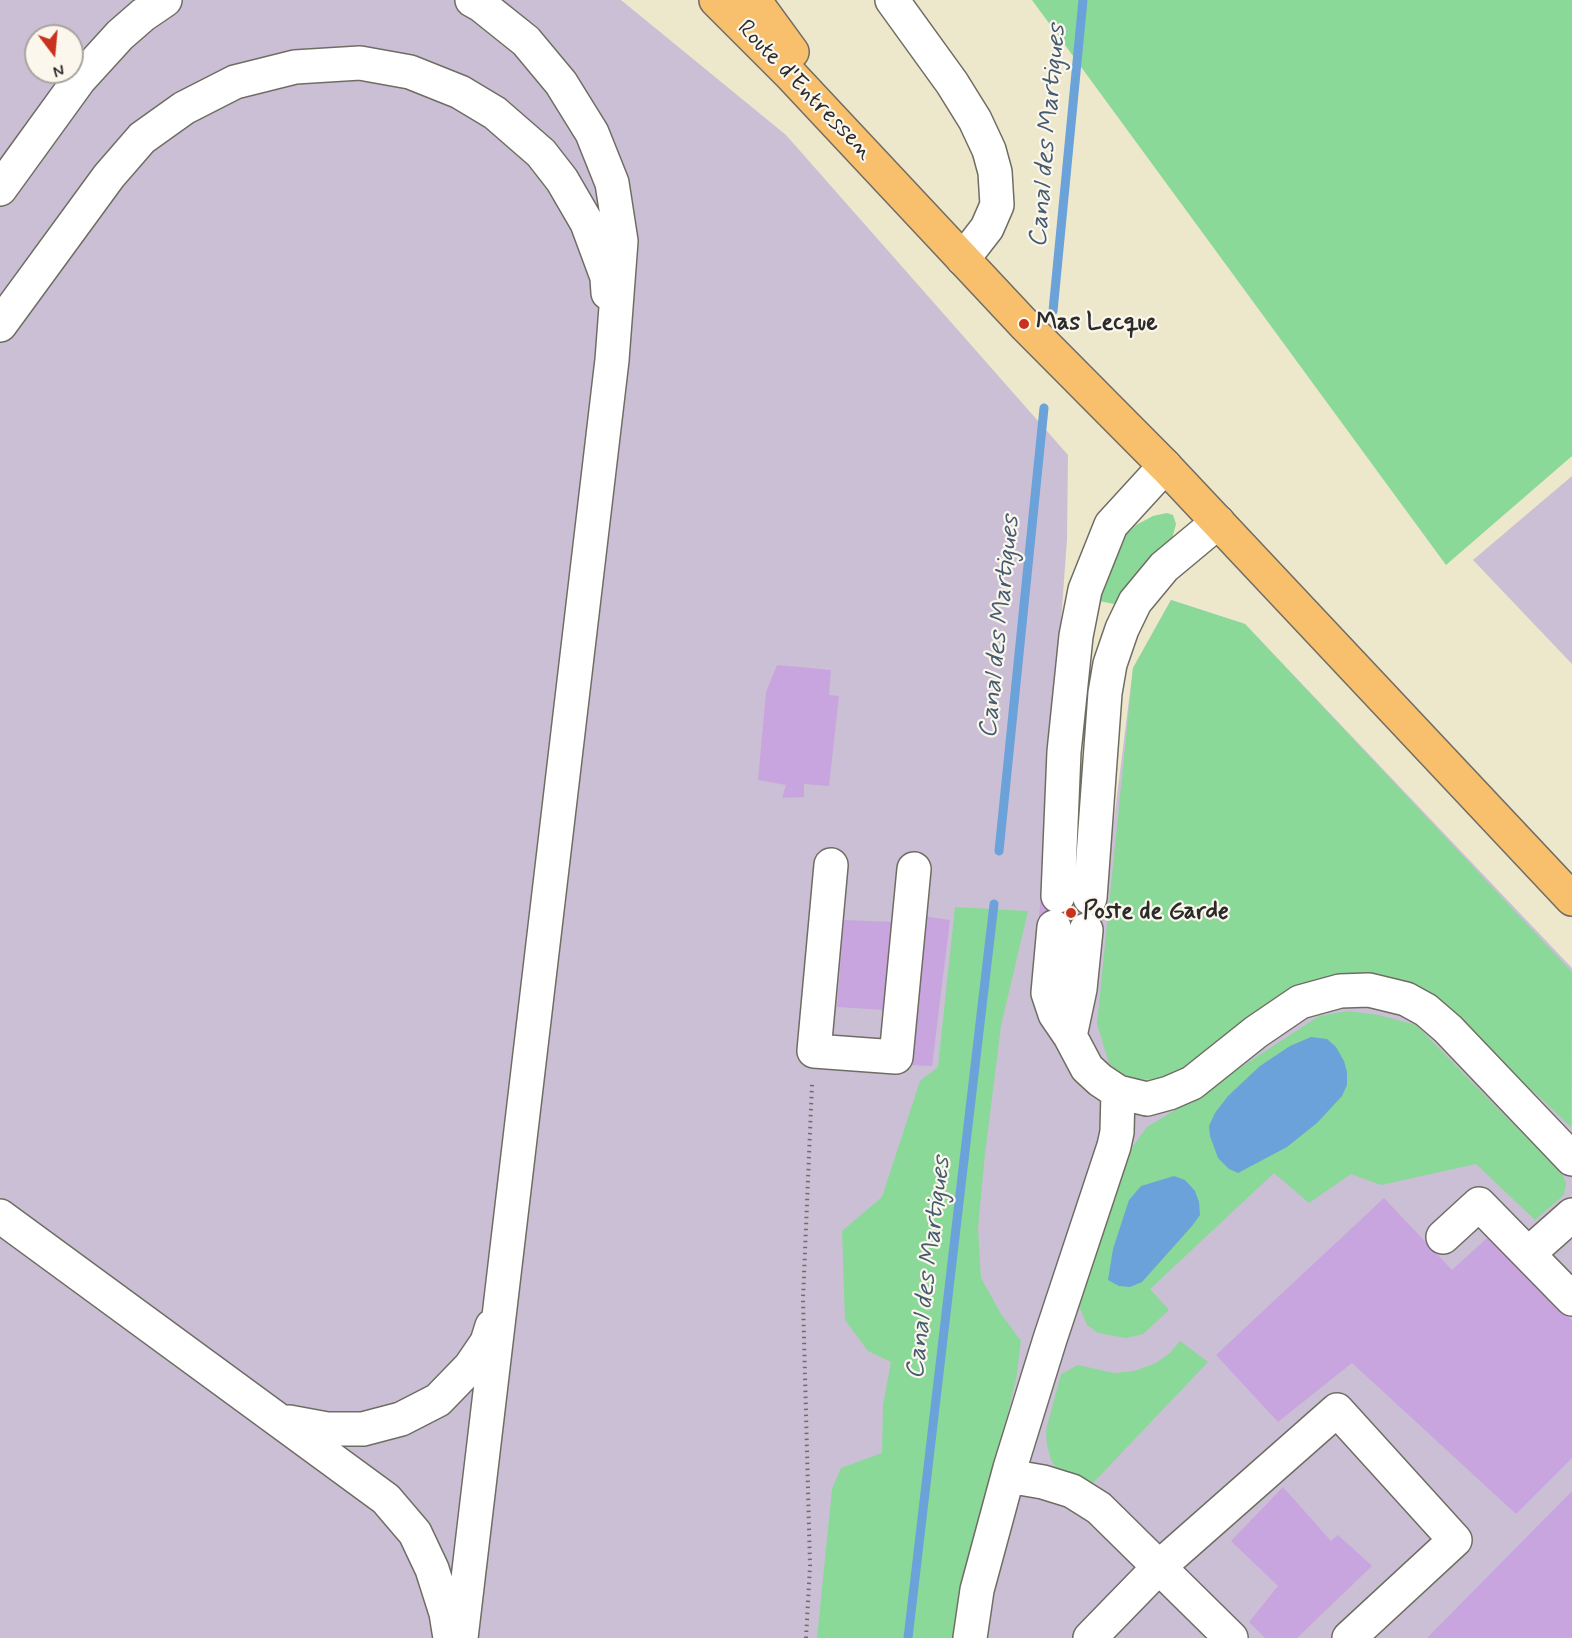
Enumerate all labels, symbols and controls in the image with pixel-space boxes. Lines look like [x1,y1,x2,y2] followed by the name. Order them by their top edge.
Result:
[730,15,878,167] street label: Route d'Entressen
[1024,23,1074,249] water label: Canal des Martigues
[24,24,84,84] north arrow
[51,58,67,81] text: N
[1036,310,1158,338] place label: Mas Lecque
[1017,317,1031,331] marker: Mas Lecque
[974,514,1028,740] water label: Canal des Martigues
[1083,899,1229,927] place label: Poste de Garde
[1064,906,1078,920] marker: Poste de Garde
[901,1155,959,1381] water label: Canal des Martigues

